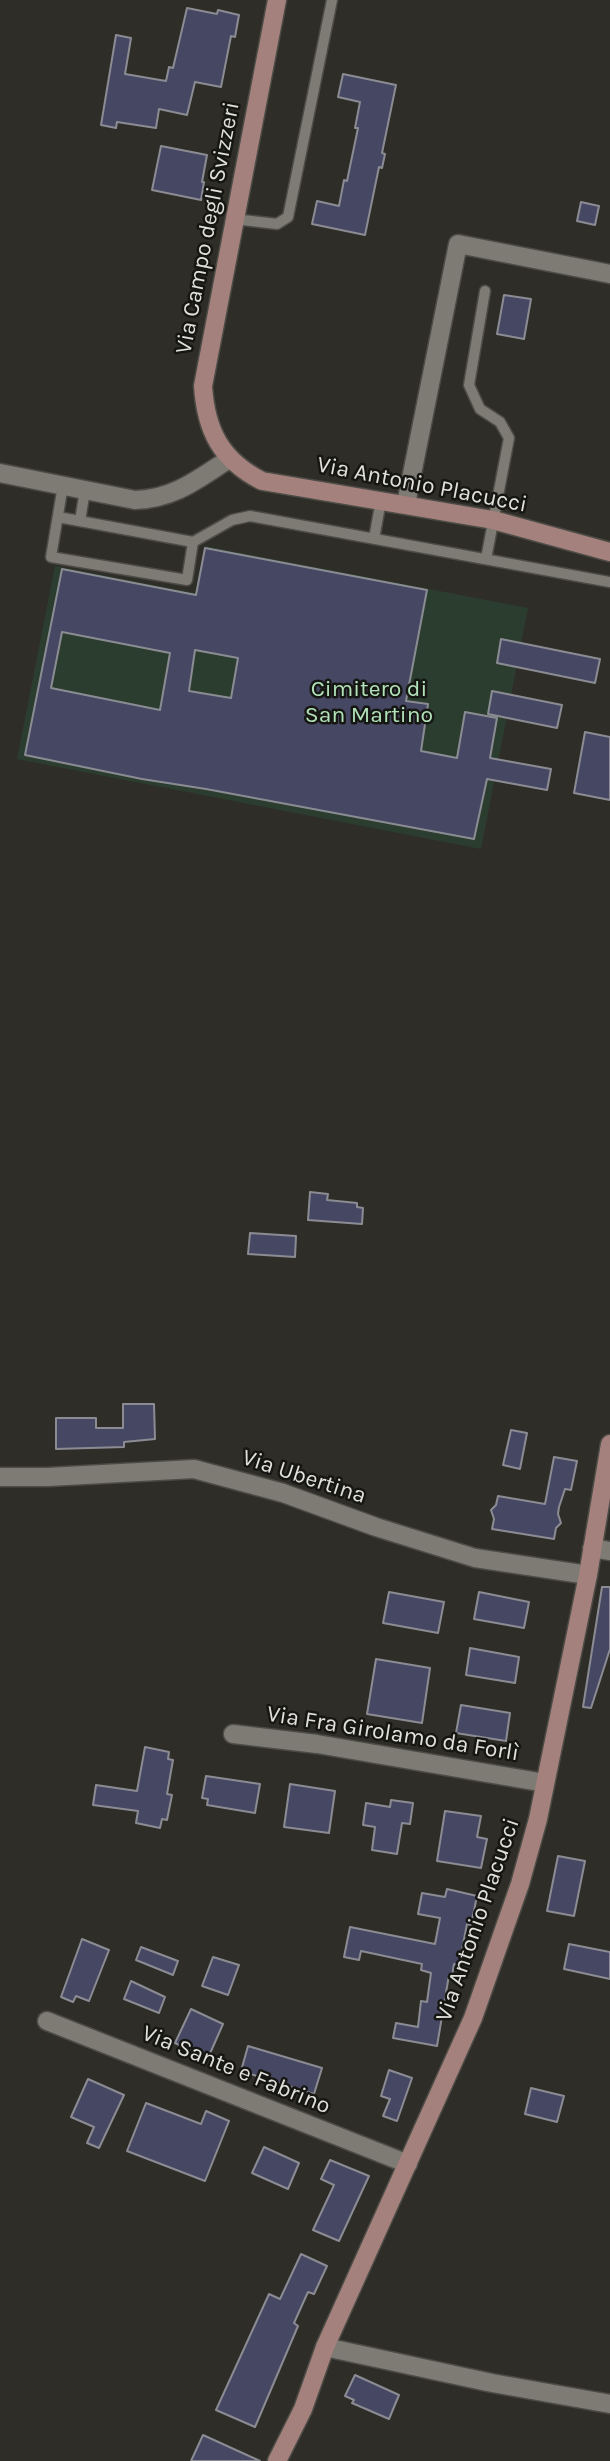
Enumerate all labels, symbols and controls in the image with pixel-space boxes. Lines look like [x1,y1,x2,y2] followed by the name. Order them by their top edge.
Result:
[170,100,246,356] street label: Via Campo degli Svizzeri
[315,451,529,519] street label: Via Antonio Placucci
[305,675,433,729] park label: Cimitero di San Martino
[239,1444,369,1510] street label: Via Ubertina
[265,1700,521,1768] street label: Via Fra Girolamo da Forlì
[430,1815,526,2025] street label: Via Antonio Placucci
[138,2020,334,2120] street label: Via Sante e Fabrino

